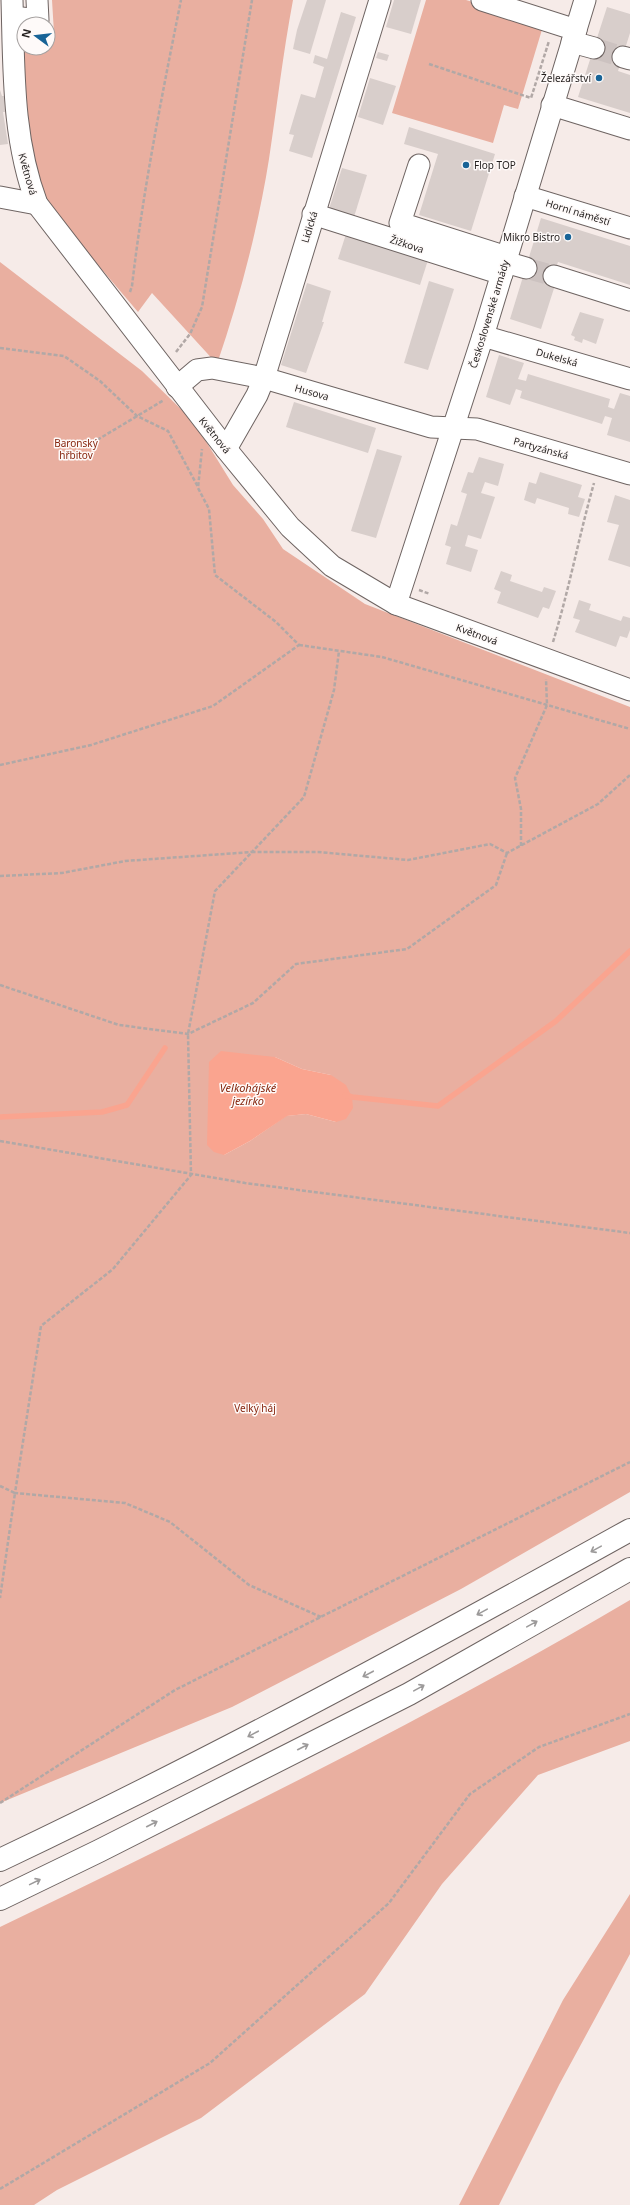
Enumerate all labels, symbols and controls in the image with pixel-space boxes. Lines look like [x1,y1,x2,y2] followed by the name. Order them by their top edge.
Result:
[16,16,56,56] north arrow
[17,27,34,40] text: N
[541,71,591,85] place label: Železářství
[594,73,604,83] marker: Železářství
[15,151,41,197] street label: Květnová
[474,158,516,172] place label: Flop TOP
[461,160,471,170] marker: Flop TOP
[544,196,612,229] street label: Horní náměstí
[298,210,320,244] street label: Lidická
[503,230,560,244] place label: Mikro Bistro
[388,232,426,256] street label: Žižkova
[563,232,573,242] marker: Mikro Bistro
[466,257,512,370] street label: Československé armády
[535,344,579,370] street label: Dukelská
[293,380,331,404] street label: Husova
[196,414,234,456] street label: Květnová
[512,433,570,463] street label: Partyzánská
[54,436,99,462] park label: Baronský hřbitov
[454,620,500,648] street label: Květnová
[220,1080,277,1108] water label: Velkohájské jezírko
[234,1401,276,1415] park label: Velký háj
[590,1545,602,1553] one-way arrow
[476,1608,488,1616] one-way arrow
[526,1620,538,1628] one-way arrow
[363,1671,375,1679] one-way arrow
[413,1684,425,1692] one-way arrow
[247,1731,259,1739] one-way arrow
[297,1743,309,1750] one-way arrow
[145,1820,157,1827] one-way arrow
[29,1878,41,1885] one-way arrow

